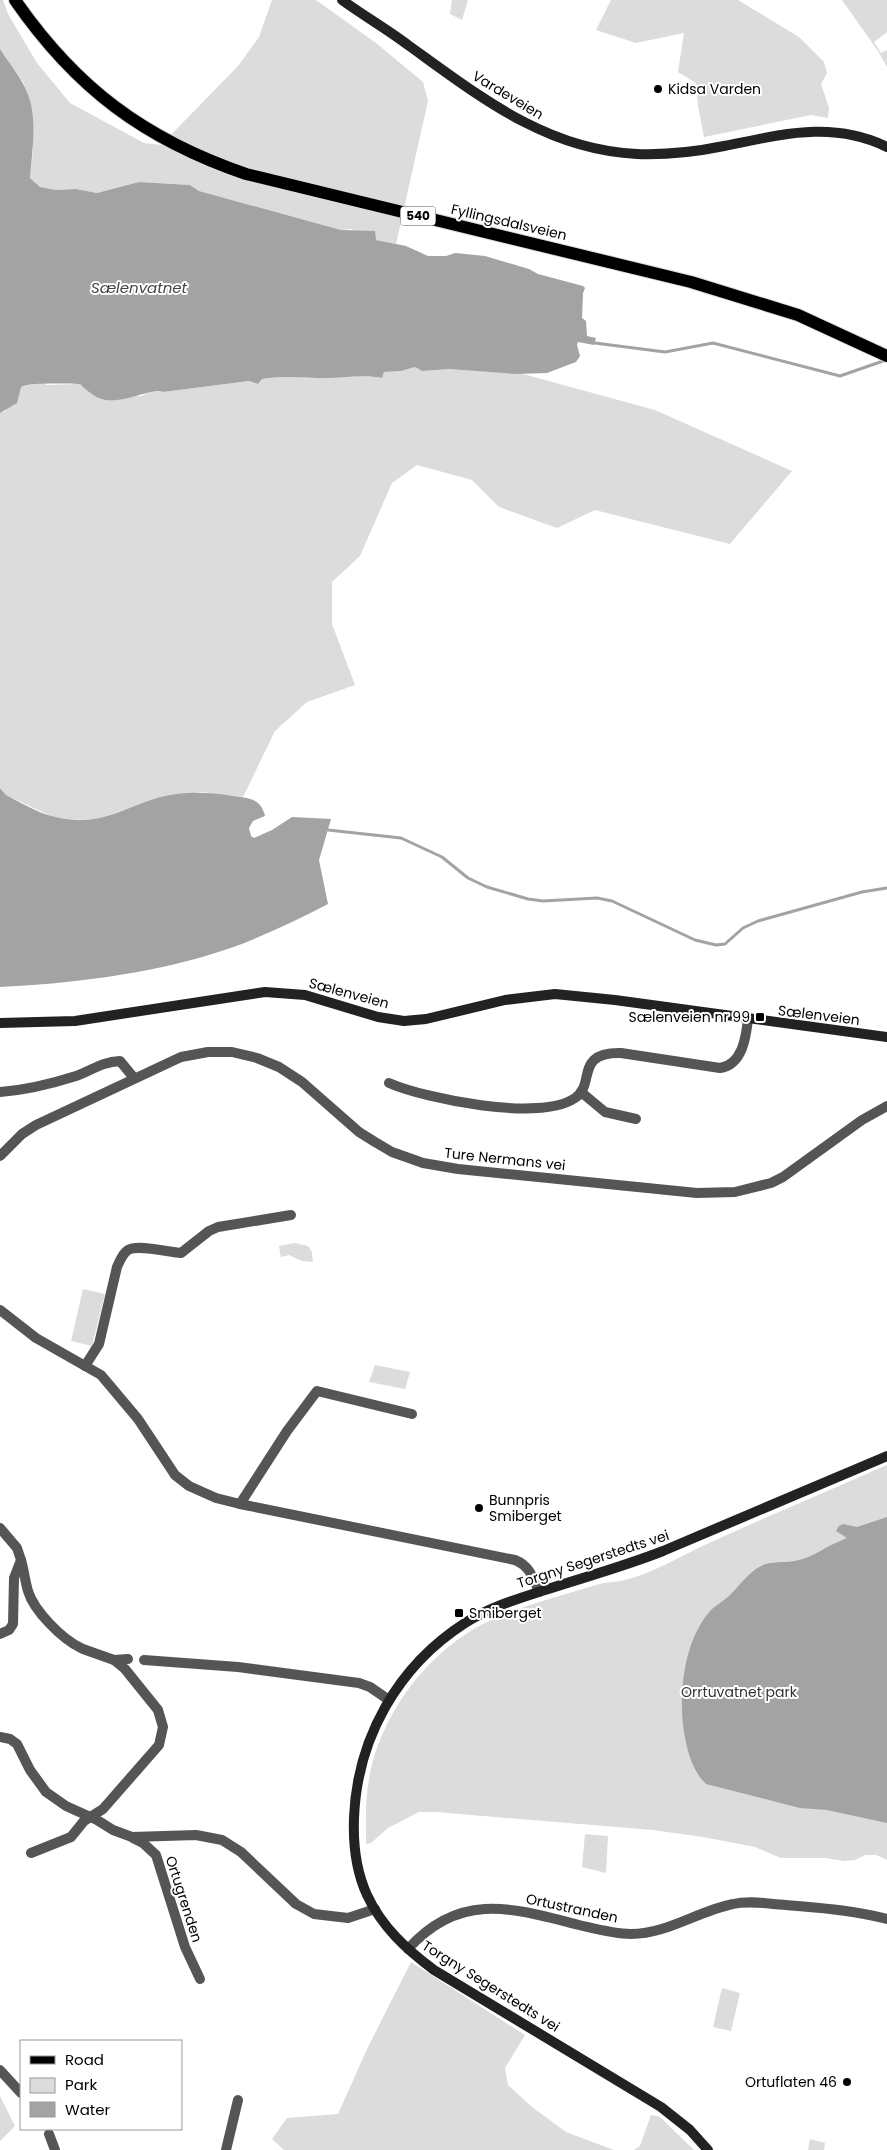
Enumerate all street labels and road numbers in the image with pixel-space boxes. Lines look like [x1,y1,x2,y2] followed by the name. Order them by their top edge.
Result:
[469,66,547,124] street label: Vardeveien
[449,199,569,245] street label: Fyllingsdalsveien
[400,207,436,226] road number: 540
[307,973,391,1013] street label: Sælenveien
[777,1000,861,1030] street label: Sælenveien
[443,1143,567,1175] street label: Ture Nermans vei
[514,1525,672,1593] street label: Torgny Segerstedts vei
[161,1853,207,1945] street label: Ortugrenden
[524,1889,620,1927] street label: Ortustranden
[418,1935,564,2037] street label: Torgny Segerstedts vei

